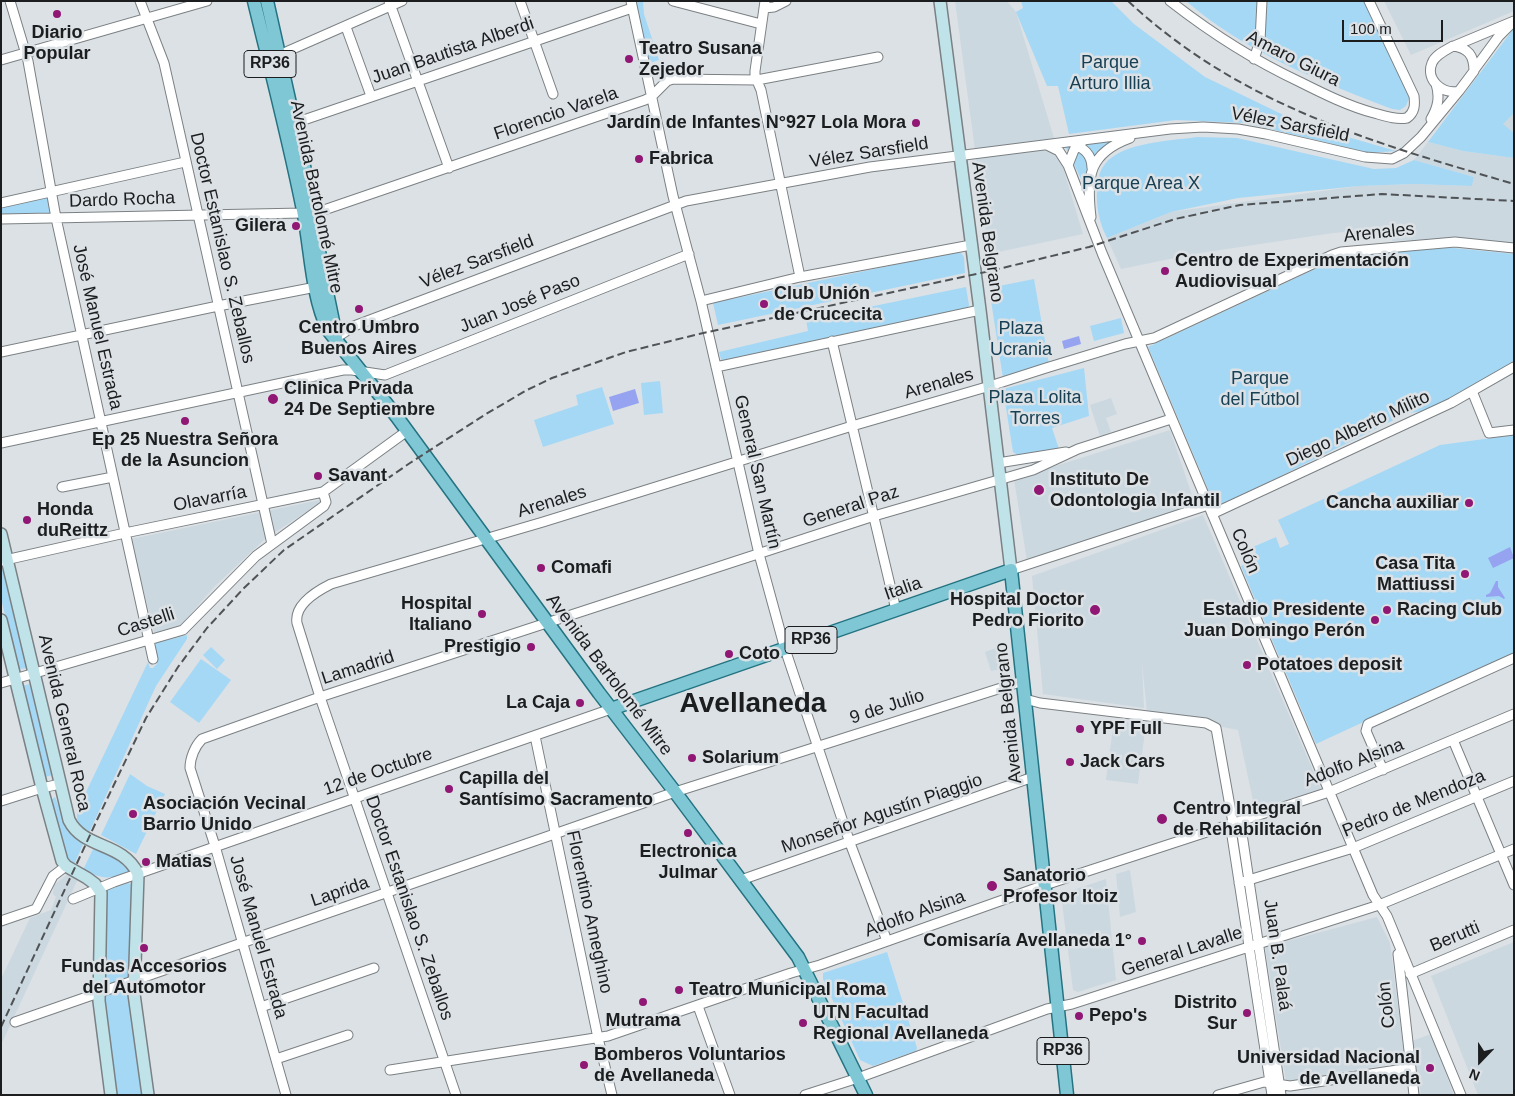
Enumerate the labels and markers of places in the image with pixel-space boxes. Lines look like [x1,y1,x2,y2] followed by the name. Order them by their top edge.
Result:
[51,8,63,20] marker: Diario Popular
[23,22,91,64] place label: Diario Popular
[639,38,762,80] place label: Teatro Susana Zejedor
[623,53,635,65] marker: Teatro Susana Zejedor
[607,112,906,134] place label: Jardín de Infantes N°927 Lola Mora
[910,117,922,129] marker: Jardín de Infantes N°927 Lola Mora
[649,148,713,170] place label: Fabrica
[633,153,645,165] marker: Fabrica
[235,215,286,237] place label: Gilera
[290,220,302,232] marker: Gilera
[1175,250,1409,292] place label: Centro de Experimentación Audiovisual
[1159,265,1171,277] marker: Centro de Experimentación Audiovisual
[774,283,882,326] place label: Club Unión de Crucecita
[758,298,770,310] marker: Club Unión de Crucecita
[353,303,365,315] marker: Centro Umbro Buenos Aires
[299,317,419,359] place label: Centro Umbro Buenos Aires
[284,378,435,420] place label: Clinica Privada 24 De Septiembre
[266,392,280,406] marker: Clinica Privada 24 De Septiembre
[179,415,191,427] marker: Ep 25 Nuestra Señora de la Asuncion
[92,429,278,472] place label: Ep 25 Nuestra Señora de la Asuncion
[328,465,387,487] place label: Savant
[1050,469,1220,512] place label: Instituto De Odontologia Infantil
[312,470,324,482] marker: Savant
[1032,483,1046,497] marker: Instituto De Odontologia Infantil
[1326,492,1459,514] place label: Cancha auxiliar
[1463,497,1475,509] marker: Cancha auxiliar
[37,499,108,542] place label: Honda duReittz
[21,514,33,526] marker: Honda duReittz
[1375,553,1455,596] place label: Casa Tita Mattiussi
[551,557,612,579] place label: Comafi
[535,562,547,574] marker: Comafi
[1459,568,1471,580] marker: Casa Tita Mattiussi
[950,589,1084,632] place label: Hospital Doctor Pedro Fiorito
[401,593,472,636] place label: Hospital Italiano
[1184,599,1365,642] place label: Estadio Presidente Juan Domingo Perón
[1397,599,1502,621] place label: Racing Club
[1088,603,1102,617] marker: Hospital Doctor Pedro Fiorito
[1381,604,1393,616] marker: Racing Club
[476,608,488,620] marker: Hospital Italiano
[1369,614,1381,626] marker: Estadio Presidente Juan Domingo Perón
[444,636,521,658] place label: Prestigio
[525,641,537,653] marker: Prestigio
[739,643,780,665] place label: Coto
[723,648,735,660] marker: Coto
[1257,654,1402,676] place label: Potatoes deposit
[1241,659,1253,671] marker: Potatoes deposit
[506,692,570,714] place label: La Caja
[574,697,586,709] marker: La Caja
[1090,718,1162,740] place label: YPF Full
[1074,723,1086,735] marker: YPF Full
[702,747,779,769] place label: Solarium
[1080,751,1165,773] place label: Jack Cars
[686,752,698,764] marker: Solarium
[1064,756,1076,768] marker: Jack Cars
[459,768,653,811] place label: Capilla del Santísimo Sacramento
[443,783,455,795] marker: Capilla del Santísimo Sacramento
[143,793,306,836] place label: Asociación Vecinal Barrio Unido
[1173,798,1322,841] place label: Centro Integral de Rehabilitación
[127,808,139,820] marker: Asociación Vecinal Barrio Unido
[1155,812,1169,826] marker: Centro Integral de Rehabilitación
[682,827,694,839] marker: Electronica Julmar
[639,841,737,884] place label: Electronica Julmar
[156,851,212,873] place label: Matias
[140,856,152,868] marker: Matias
[1003,865,1118,908] place label: Sanatorio Profesor Itoiz
[985,879,999,893] marker: Sanatorio Profesor Itoiz
[923,930,1132,952] place label: Comisaría Avellaneda 1°
[1136,935,1148,947] marker: Comisaría Avellaneda 1°
[138,942,150,954] marker: Fundas Accesorios del Automotor
[61,956,227,999] place label: Fundas Accesorios del Automotor
[689,979,886,1001] place label: Teatro Municipal Roma
[673,984,685,996] marker: Teatro Municipal Roma
[1174,992,1237,1034] place label: Distrito Sur
[637,996,649,1008] marker: Mutrama
[813,1002,988,1044] place label: UTN Facultad Regional Avellaneda
[1089,1005,1147,1027] place label: Pepo's
[1241,1007,1253,1019] marker: Distrito Sur
[605,1010,681,1032] place label: Mutrama
[1073,1010,1085,1022] marker: Pepo's
[797,1017,809,1029] marker: UTN Facultad Regional Avellaneda
[594,1044,786,1086] place label: Bomberos Voluntarios de Avellaneda
[1237,1047,1420,1090] place label: Universidad Nacional de Avellaneda
[578,1059,590,1071] marker: Bomberos Voluntarios de Avellaneda
[1424,1062,1436,1074] marker: Universidad Nacional de Avellaneda

